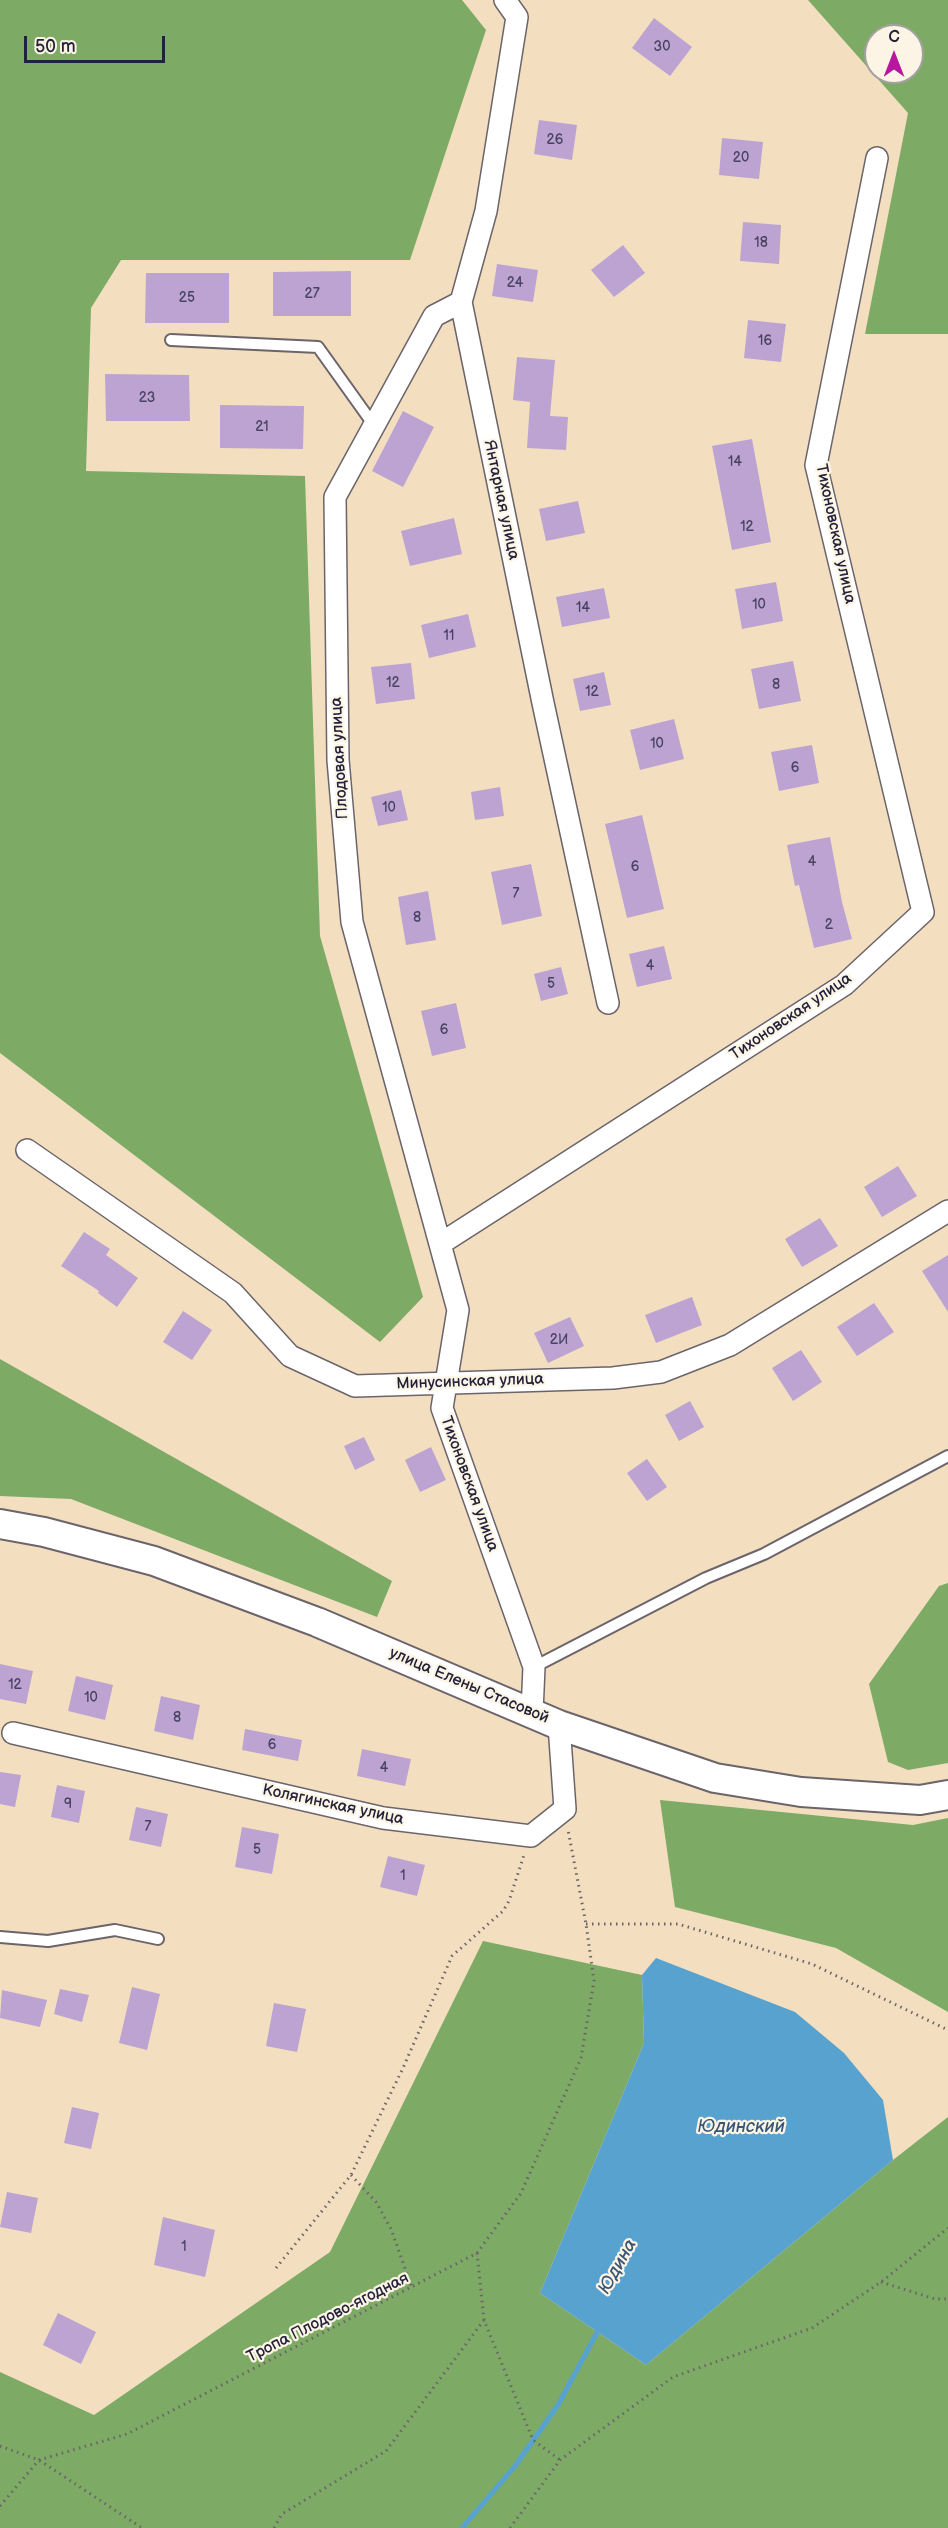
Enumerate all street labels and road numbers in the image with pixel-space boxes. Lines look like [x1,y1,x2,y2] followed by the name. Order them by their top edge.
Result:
[479,438,523,562] street label: Янтарная улица
[811,462,859,606] street label: Тихоновская улица
[327,696,353,820] street label: Плодовая улица
[727,969,855,1065] street label: Тихоновская улица
[396,1370,544,1394] street label: Минусинская улица
[436,1414,502,1554] street label: Тихоновская улица
[386,1644,552,1728] street label: улица Елены Стасовой
[261,1781,405,1829] street label: Колягинская улица
[244,2269,412,2367] street label: Тропа Плодово-ягодная

